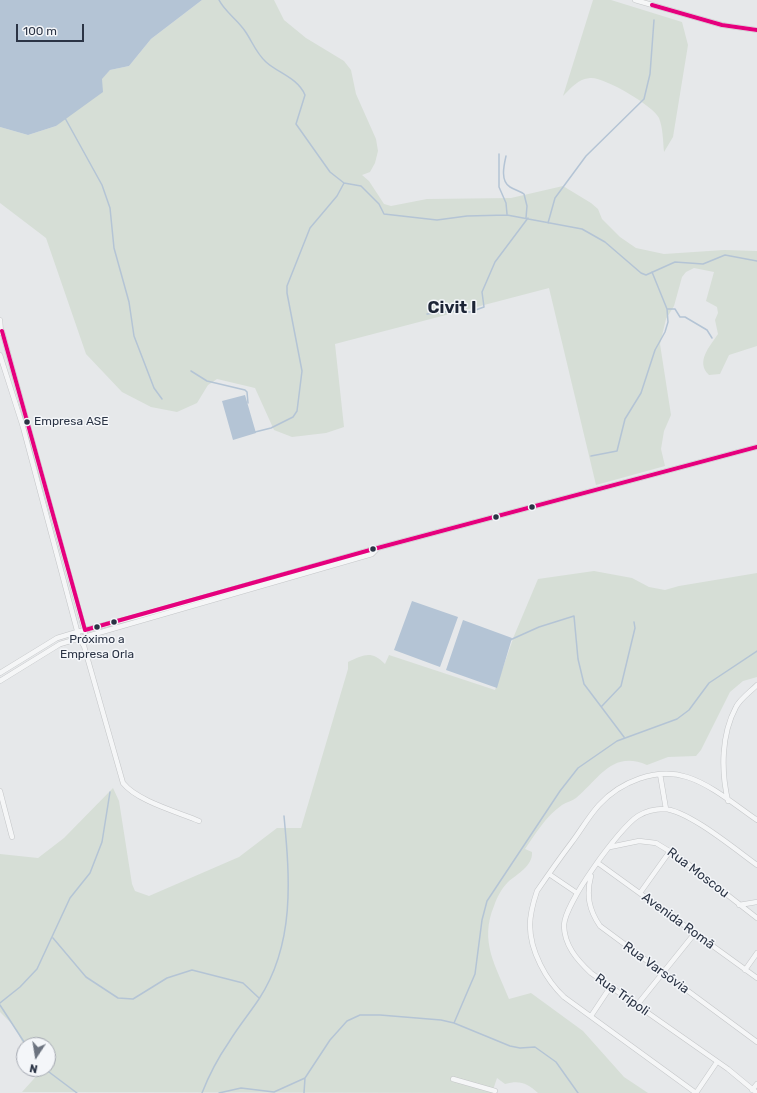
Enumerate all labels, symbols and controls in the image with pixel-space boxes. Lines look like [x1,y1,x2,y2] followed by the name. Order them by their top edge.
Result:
[18,16,86,42] scale bar
[23,24,57,38] text: 100 m
[428,298,476,318] district label: Civit I
[34,415,109,429] place label: Empresa ASE
[22,417,32,427] marker: Empresa ASE
[527,502,537,512] unlabelled marker
[491,512,501,522] unlabelled marker
[368,544,378,554] unlabelled marker
[109,617,119,627] unlabelled marker
[92,622,102,632] marker: Próximo a Empresa Orla
[60,633,134,661] place label: Próximo a Empresa Orla
[664,845,732,901] street label: Rua Moscou
[639,889,717,953] street label: Avenida Romã
[620,939,692,997] street label: Rua Varsóvia
[592,971,652,1019] street label: Rua Trípoli
[16,1037,56,1077] north arrow
[28,1061,39,1075] text: N

